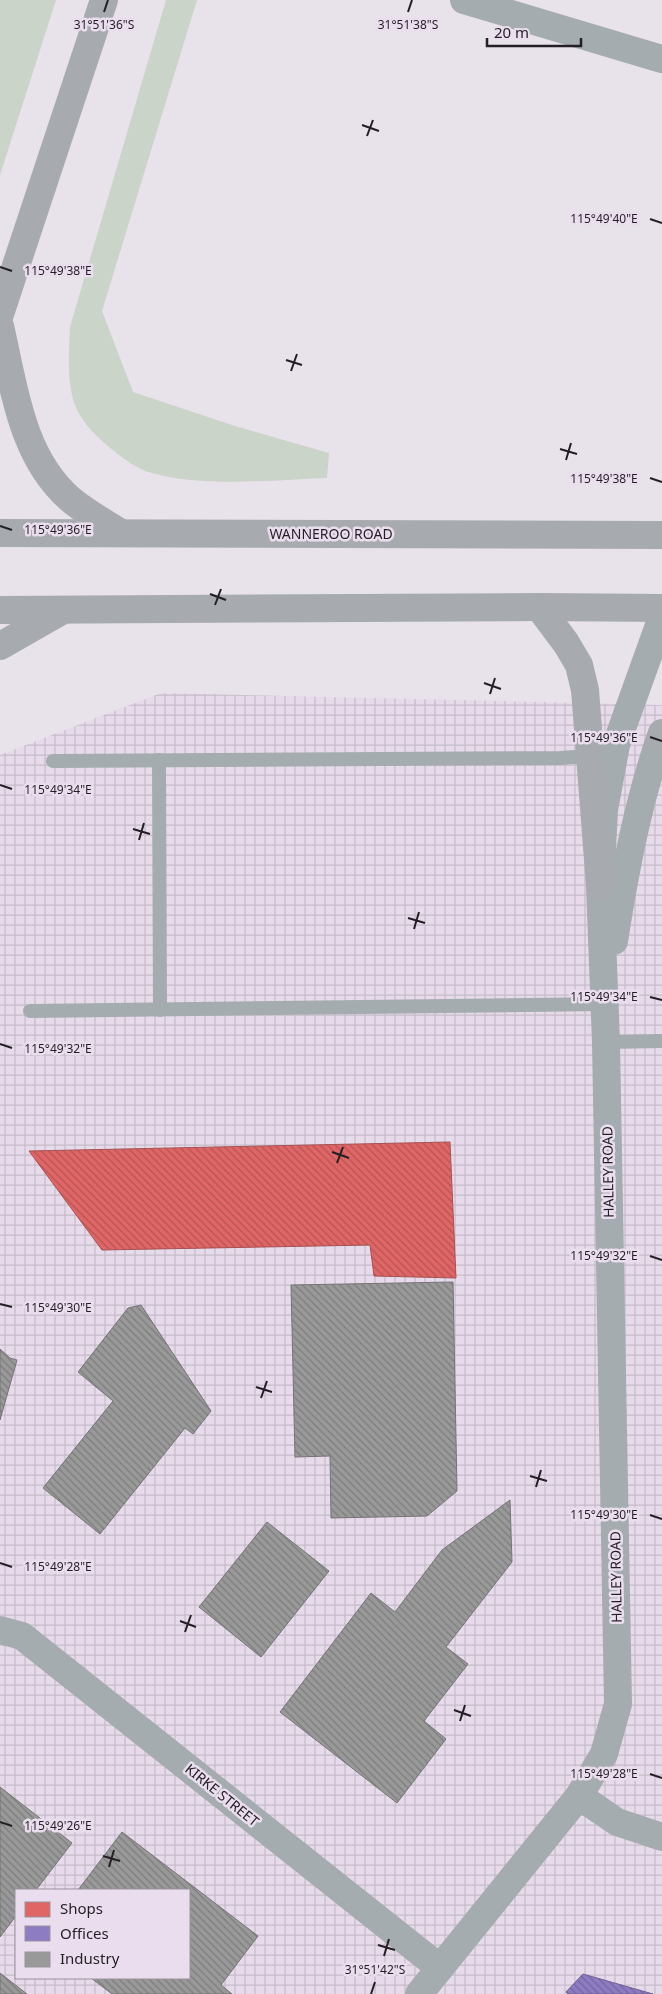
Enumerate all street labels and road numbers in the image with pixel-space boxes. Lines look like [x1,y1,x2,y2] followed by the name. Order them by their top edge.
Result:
[269,524,393,543] street label: WANNEROO ROAD
[597,1126,618,1218] street label: HALLEY ROAD
[605,1531,626,1623] street label: HALLEY ROAD
[181,1759,263,1830] street label: KIRKE STREET

